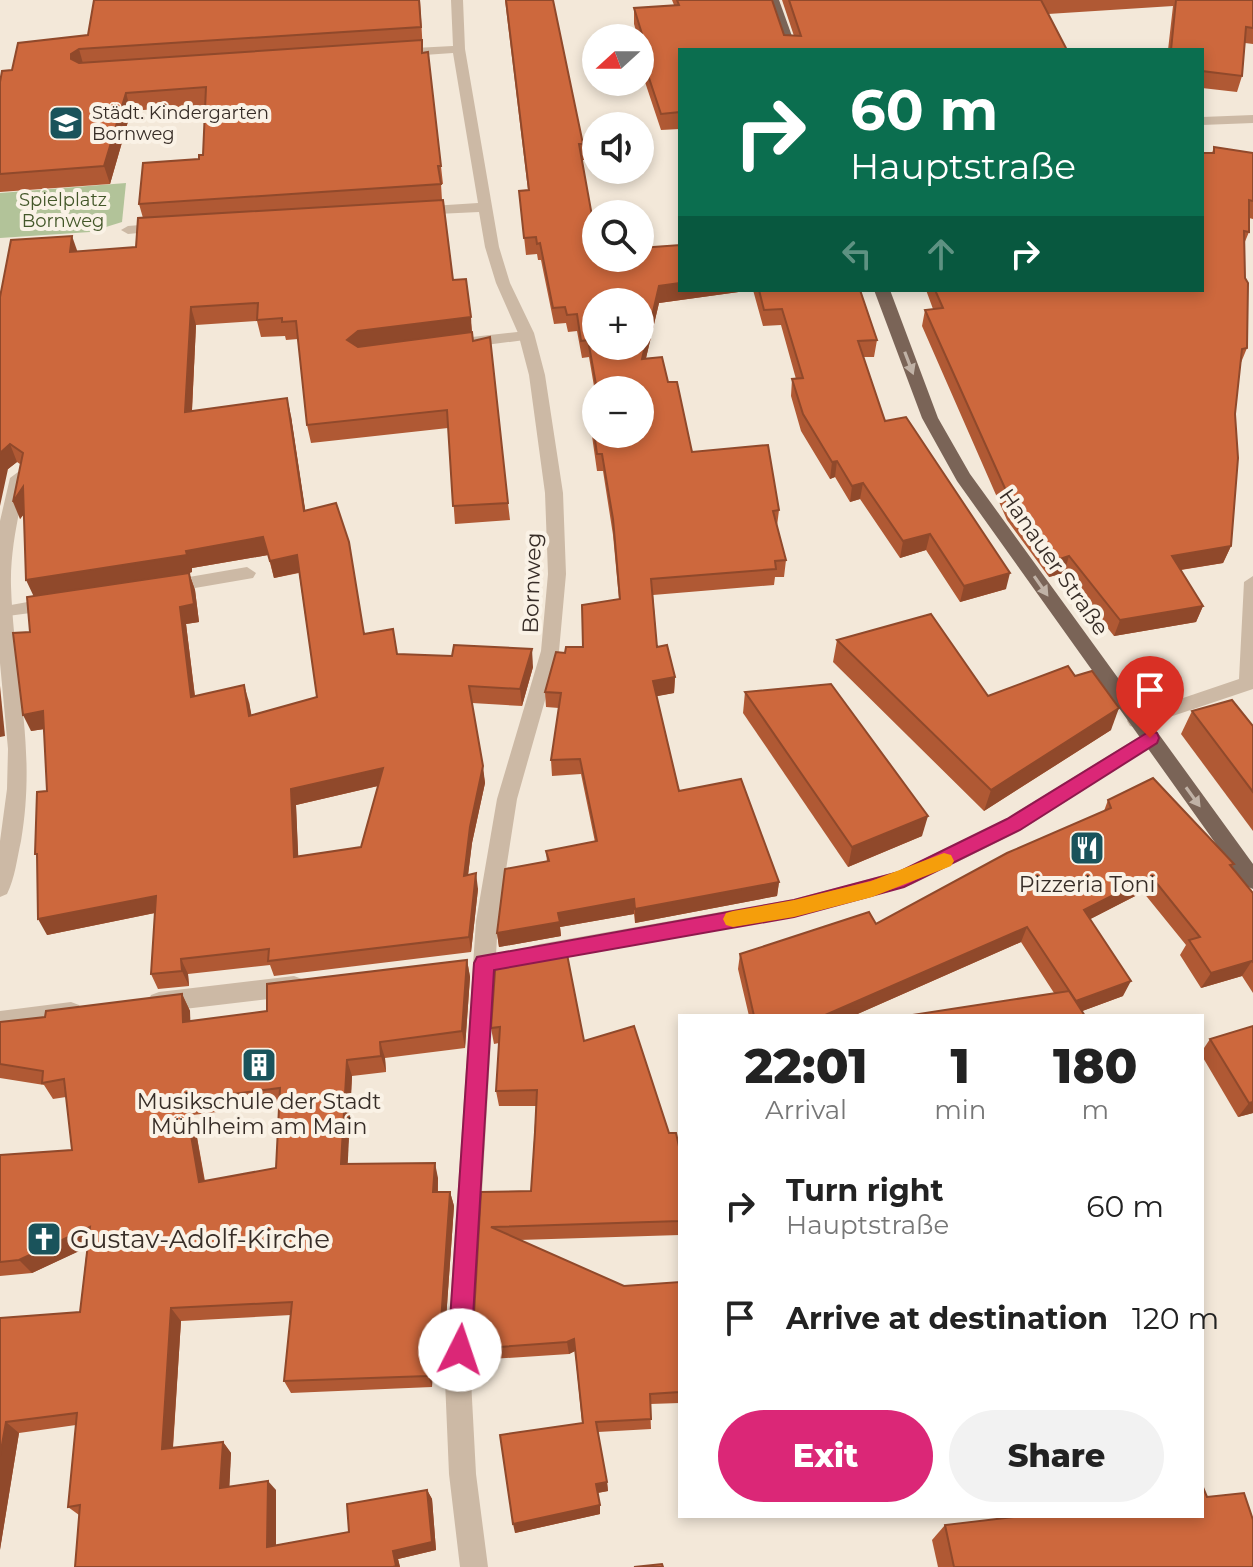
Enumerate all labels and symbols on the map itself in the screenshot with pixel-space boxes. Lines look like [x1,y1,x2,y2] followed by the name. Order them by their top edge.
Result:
[582,24,654,96] north arrow
[92,102,269,145] place label: Städt. Kindergarten Bornweg
[47,104,85,142] school or university icon: Städt. Kindergarten Bornweg
[19,189,107,232] park label: Spielplatz Bornweg
[903,351,916,375] one-way arrow
[993,484,1115,640] street label: Hanauer Straße
[517,532,547,634] street label: Bornweg
[1033,575,1048,596] one-way arrow
[1116,656,1184,738] pin
[1184,786,1200,807] one-way arrow
[1068,829,1106,867] restaurant icon: Pizzeria Toni
[1019,871,1155,898] place label: Pizzeria Toni
[240,1046,278,1084] building icon: Musikschule der Stadt Mühlheim am Main
[137,1088,381,1140] place label: Musikschule der Stadt Mühlheim am Main
[25,1220,63,1258] church icon: Gustav-Adolf-Kirche
[70,1223,330,1255] place label: Gustav-Adolf-Kirche
[418,1308,502,1392] position arrow

